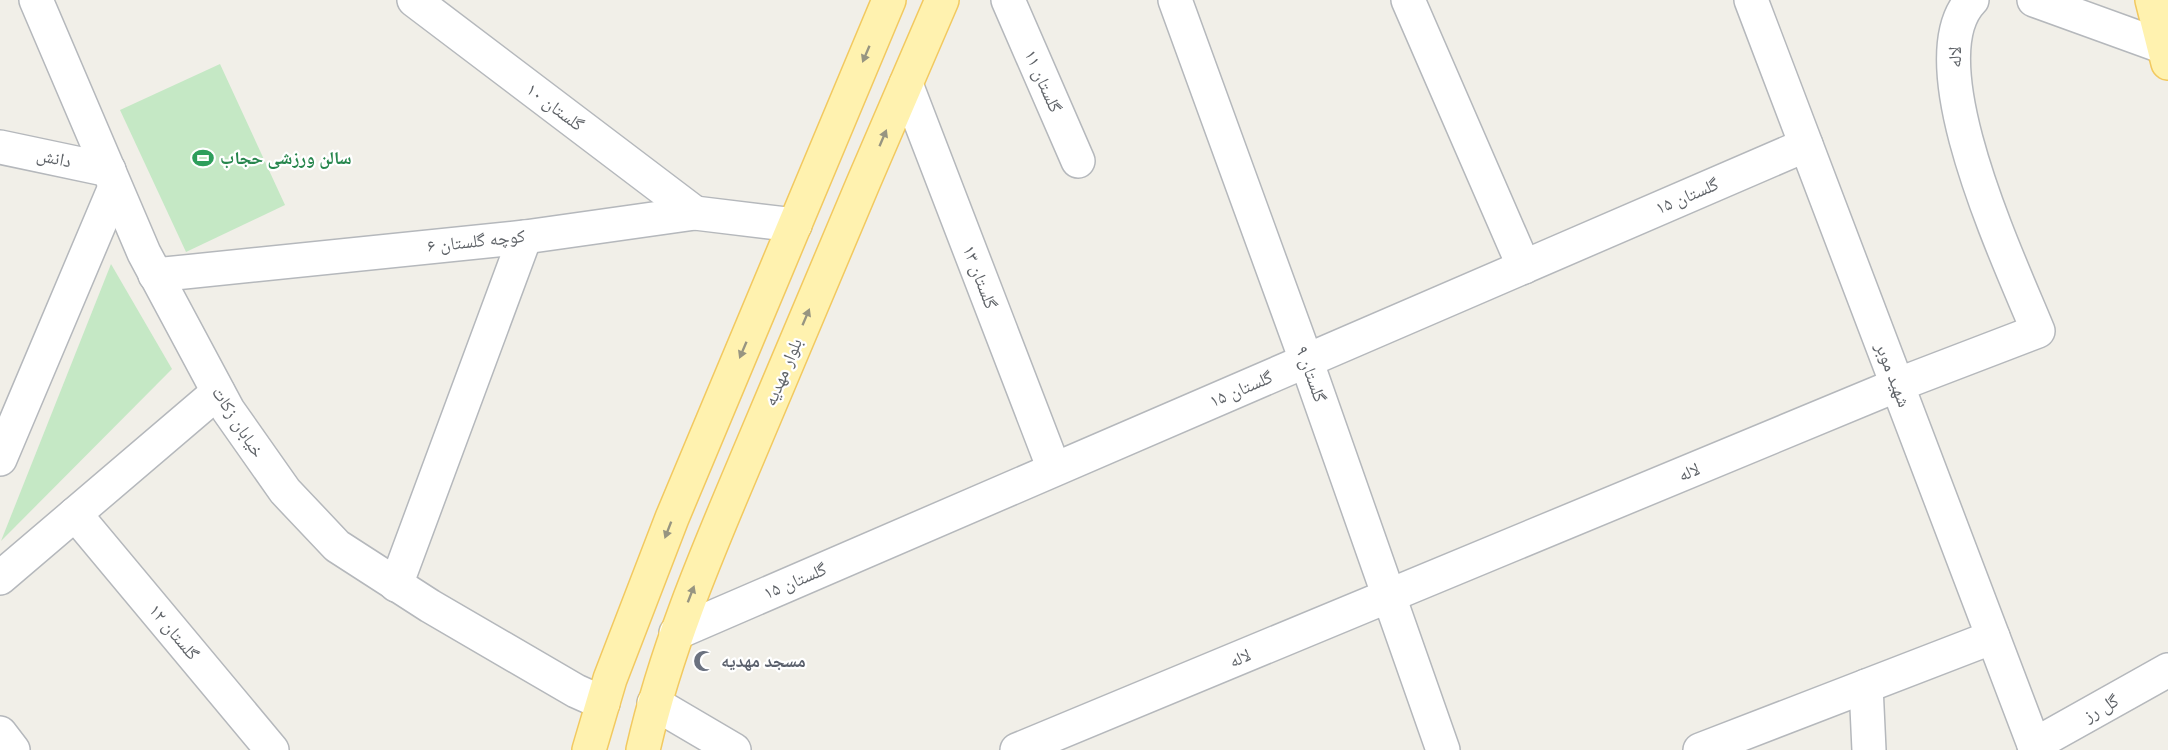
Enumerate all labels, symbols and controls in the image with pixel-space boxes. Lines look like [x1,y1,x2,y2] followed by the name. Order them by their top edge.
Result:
[861,45,870,63] one-way arrow
[1019,46,1068,117] street label: گلستان ۱۱
[1943,46,1967,68] street label: لاله
[521,77,589,137] street label: گلستان ۱۰
[878,129,887,146] one-way arrow
[34,143,74,173] street label: دانش
[191,146,215,170] sports icon: سالن ورزشی حجاب
[220,146,352,170] place label: سالن ورزشی حجاب
[1652,172,1723,220] street label: گلستان ۱۵
[426,224,527,258] street label: کوچه گلستان ۶
[957,242,1003,313] street label: گلستان ۱۳
[802,308,811,326] one-way arrow
[758,334,808,410] street label: بلوار مهدیه
[1869,338,1916,411] street label: شهید موبر
[738,342,748,360] one-way arrow
[1290,343,1332,406] street label: گلستان ۹
[1206,365,1277,413] street label: گلستان ۱۵
[206,382,270,462] street label: خیابان زکات
[1675,457,1703,487] street label: لاله
[663,521,672,539] one-way arrow
[760,557,831,605] street label: گلستان ۱۵
[687,585,696,603] one-way arrow
[143,599,205,666] street label: گلستان ۱۲
[1226,643,1254,673] street label: لاله
[692,649,716,673] mosque icon: مسجد مهدیه
[721,649,806,673] place label: مسجد مهدیه
[2078,688,2123,728] street label: گل رز

